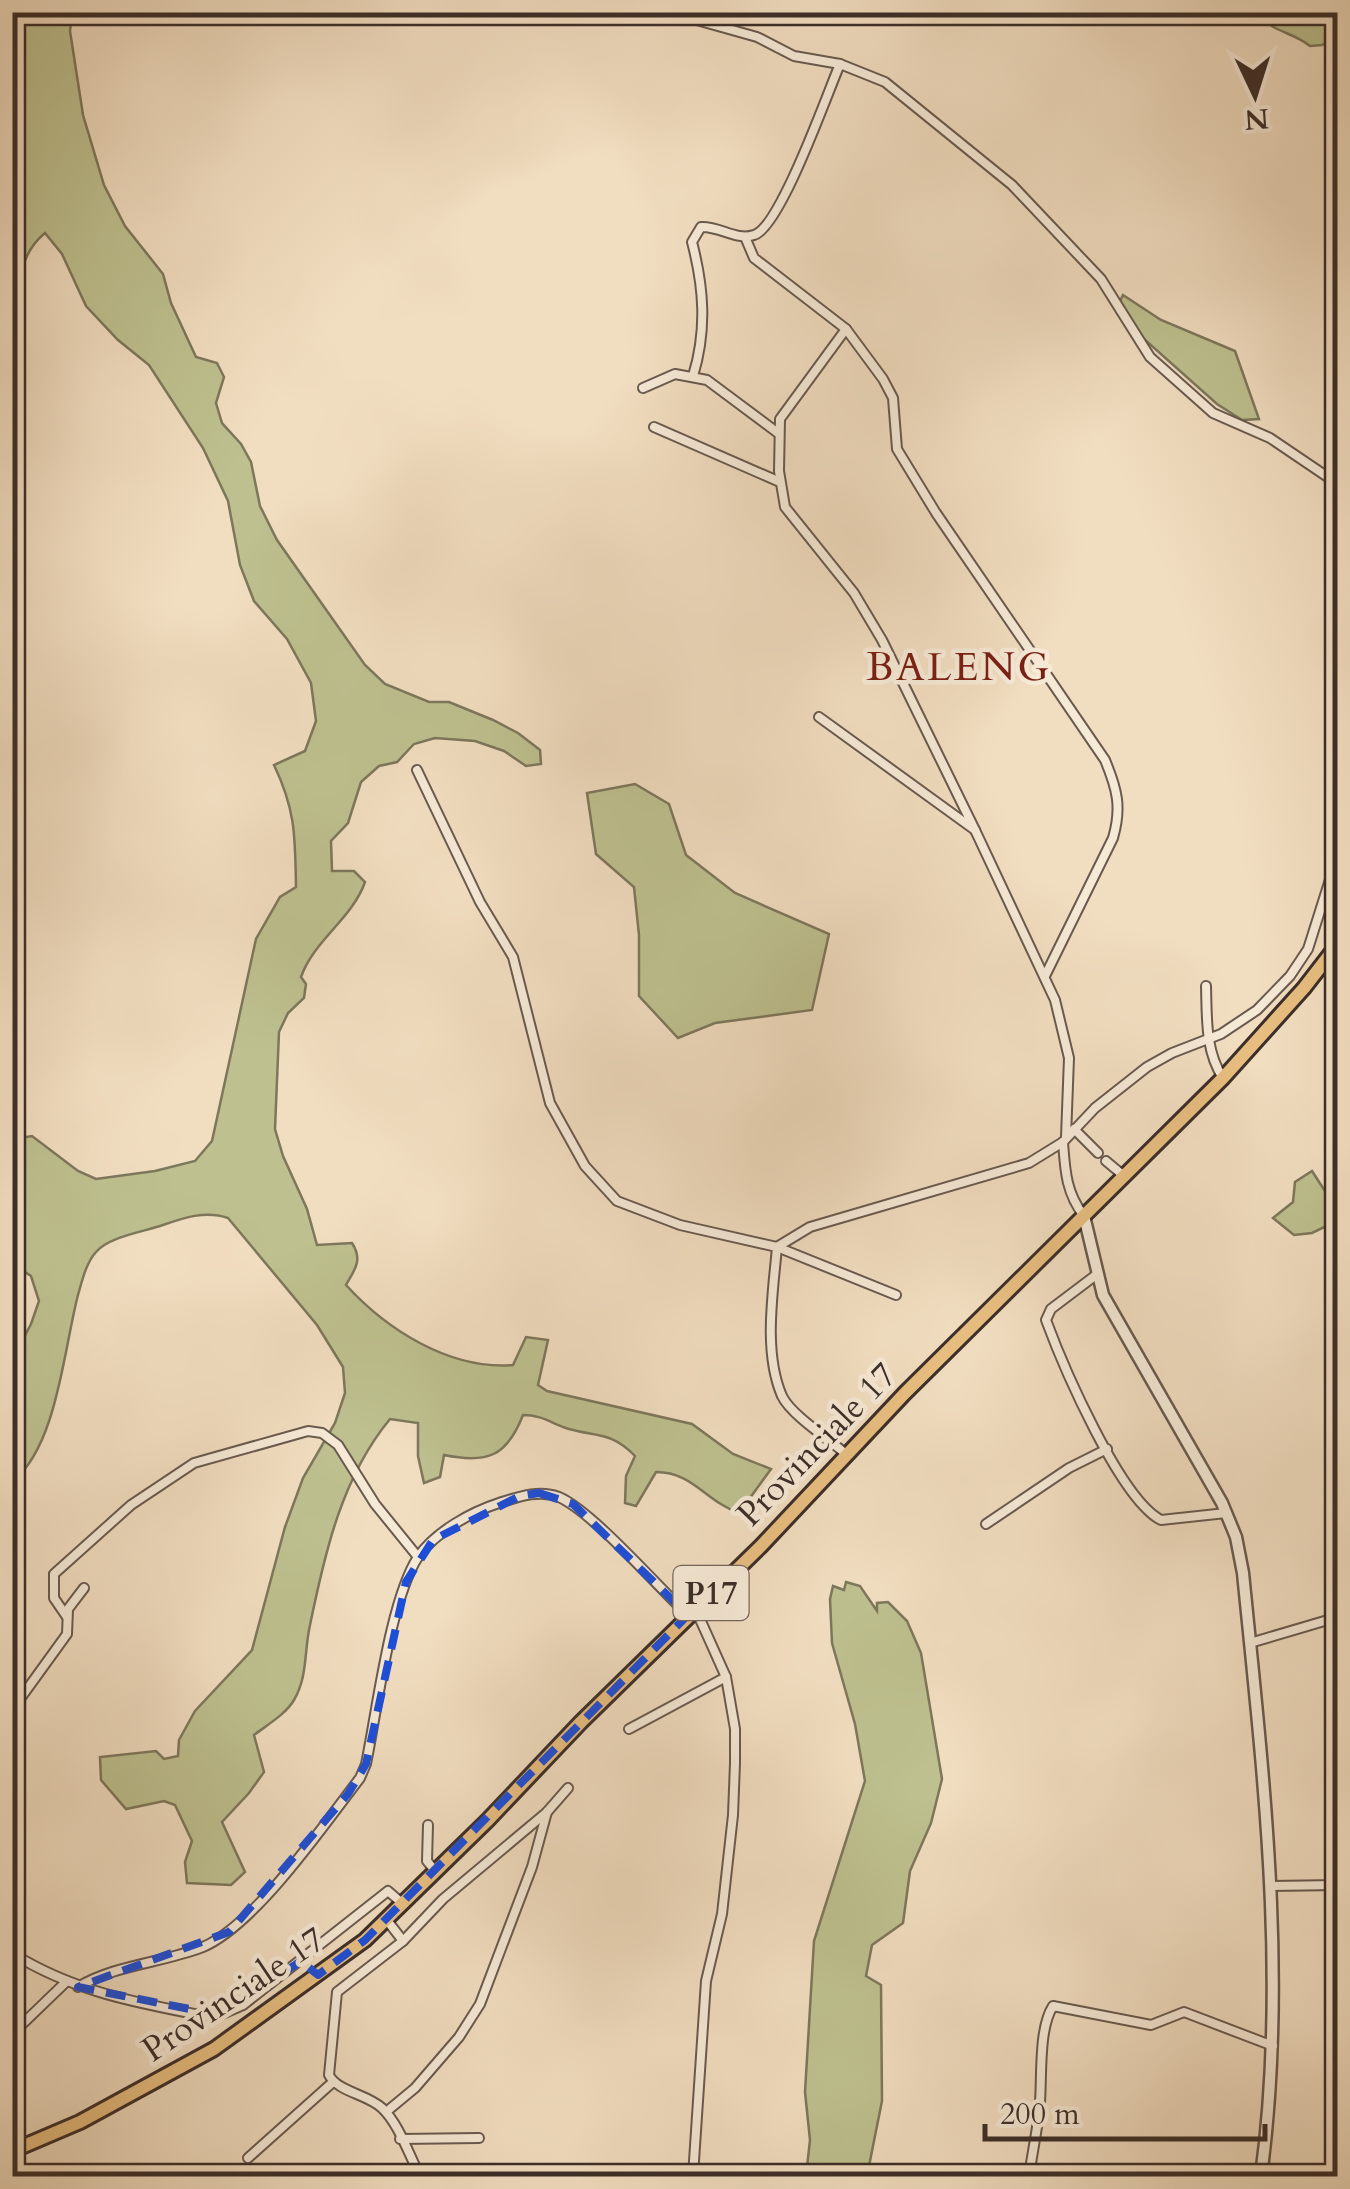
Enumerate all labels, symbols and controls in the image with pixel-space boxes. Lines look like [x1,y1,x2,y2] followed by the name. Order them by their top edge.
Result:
[1205,45,1305,145] north arrow
[1243,99,1270,139] text: N
[866,640,1052,695] district label: BALENG
[726,1352,907,1537] street label: Provinciale 17
[674,1566,748,1620] road number: P17
[133,1916,334,2074] street label: Provinciale 17
[985,2079,1265,2141] scale bar
[1000,2094,1080,2135] text: 200 m

